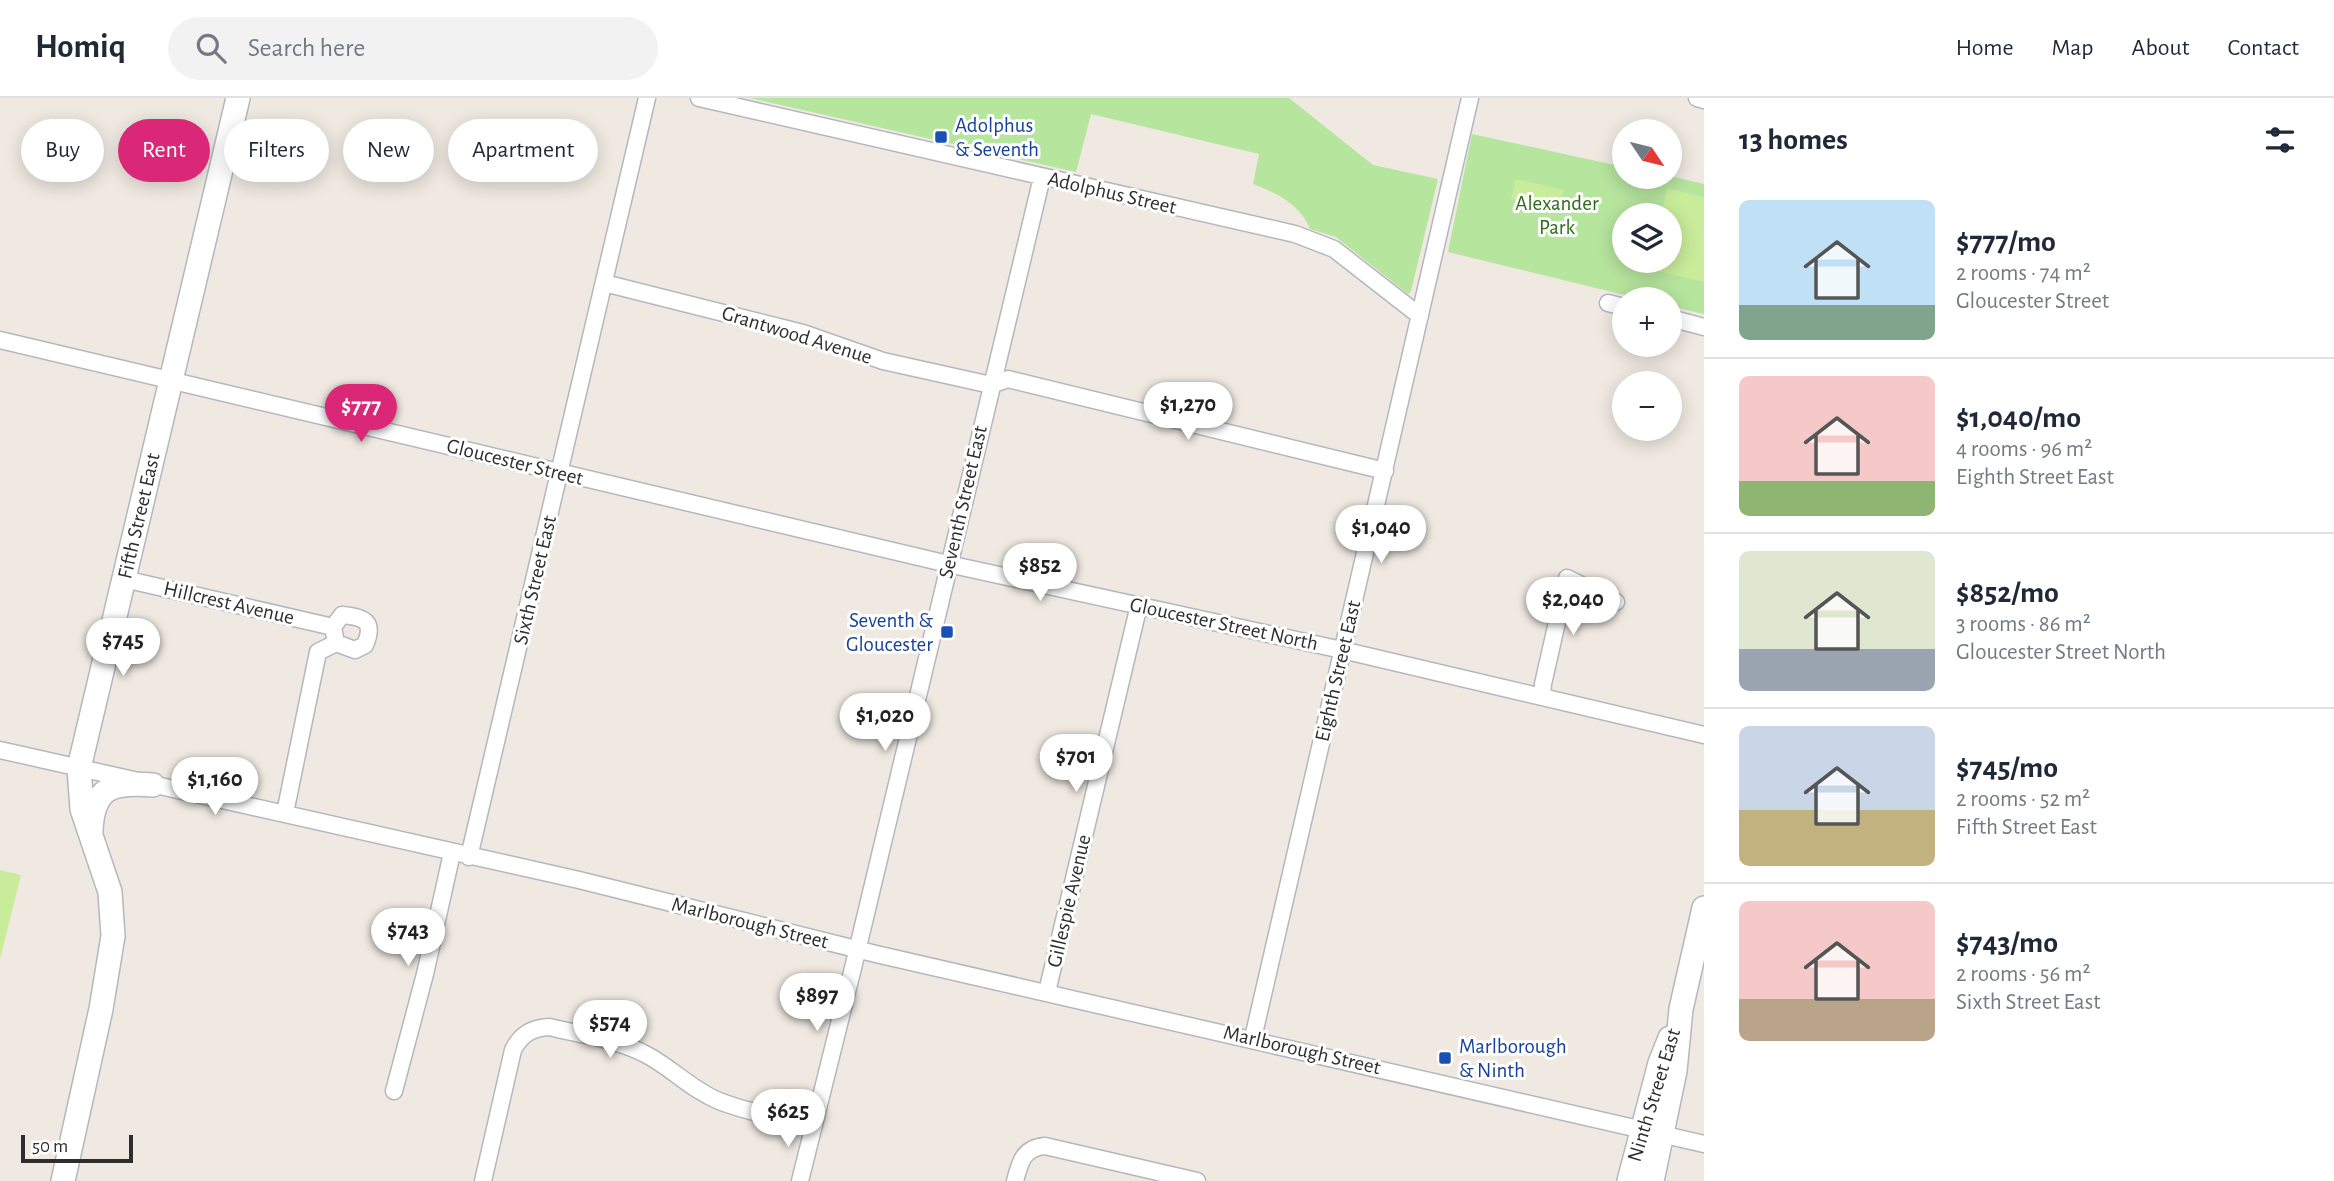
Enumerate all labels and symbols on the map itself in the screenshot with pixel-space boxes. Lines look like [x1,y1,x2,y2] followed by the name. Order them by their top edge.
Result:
[955,115,1039,160] place label: Adolphus & Seventh
[1612,119,1682,189] north arrow
[933,129,949,145] marker: Adolphus & Seventh
[1046,168,1179,218] street label: Adolphus Street
[1515,193,1599,238] park label: Alexander Park
[719,302,875,368] street label: Grantwood Avenue
[1131,382,1245,442] pin: $1,270
[320,384,402,444] pin: $777
[935,423,991,580] street label: Seventh Street East
[445,435,586,489] street label: Gloucester Street
[114,451,164,581] street label: Fifth Street East
[1324,505,1438,565] pin: $1,040
[510,513,560,647] street label: Sixth Street East
[999,544,1081,603] pin: $852
[162,578,296,628] street label: Hillcrest Avenue
[1516,578,1630,637] pin: $2,040
[1128,594,1320,654] street label: Gloucester Street North
[1312,598,1365,744] street label: Eighth Street East
[846,610,933,655] place label: Seventh & Gloucester
[82,618,164,678] pin: $745
[939,624,955,640] marker: Seventh & Gloucester
[828,694,942,753] pin: $1,020
[1035,734,1117,794] pin: $701
[158,758,272,817] pin: $1,160
[1044,833,1094,969] street label: Gillespie Avenue
[670,893,831,953] street label: Marlborough Street
[367,908,449,968] pin: $743
[776,974,858,1033] pin: $897
[569,1000,651,1060] pin: $574
[1221,1022,1383,1078] street label: Marlborough Street
[1624,1026,1684,1164] street label: Ninth Street East
[1459,1036,1567,1081] place label: Marlborough & Ninth
[1437,1050,1453,1066] marker: Marlborough & Ninth
[747,1090,829,1149] pin: $625
[21,1132,133,1164] scale bar

